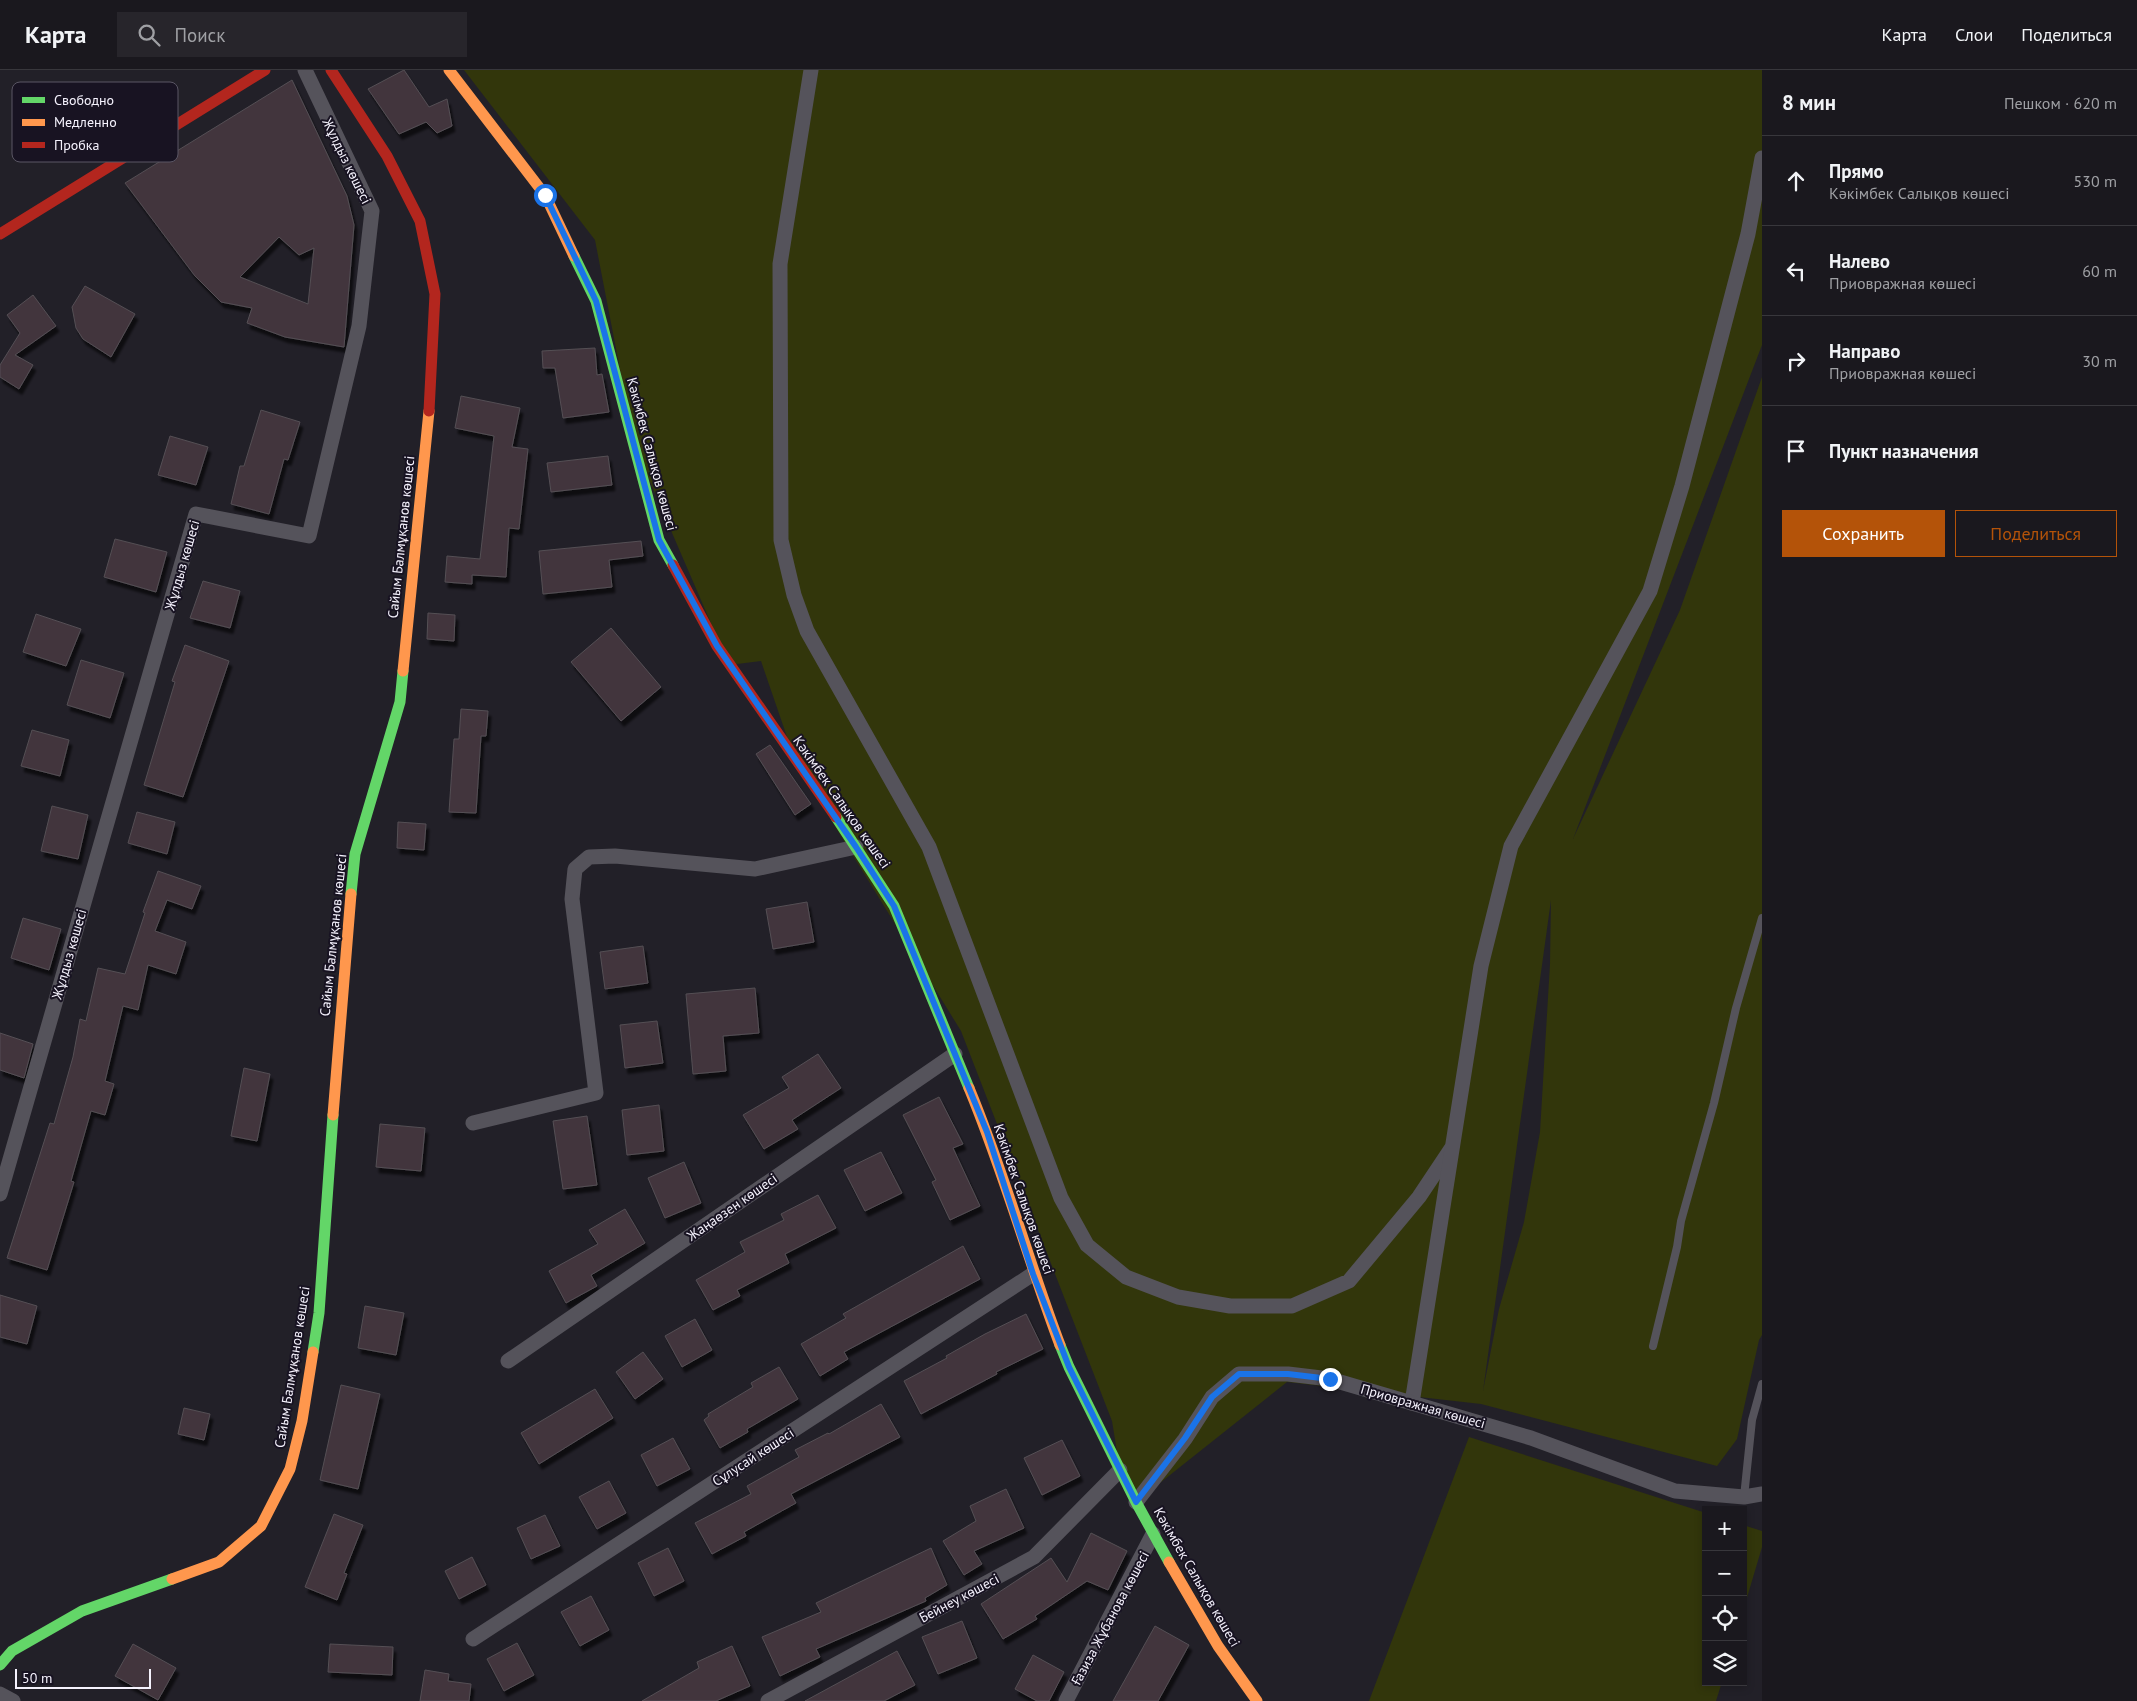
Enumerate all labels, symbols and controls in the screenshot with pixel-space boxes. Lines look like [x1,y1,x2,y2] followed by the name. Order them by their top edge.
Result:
[117,12,467,57] search box
[25,19,87,50] text: Карта
[135,21,163,49] icon: search
[175,23,225,47] text: Поиск
[1882,23,1927,46] text: Карта
[1955,23,1993,46] text: Слои
[2021,23,2112,46] text: Поделиться
[12,82,178,162] legend
[1782,89,1836,116] text: 8 мин
[54,91,114,109] text: Свободно
[2004,93,2117,113] text: Пешком · 620 m
[54,113,117,131] text: Медленно
[318,114,376,207] street label: Жұлдыз көшесі
[54,136,99,154] text: Пробка
[1829,159,1884,183] text: Прямо
[1782,167,1810,195] icon: ahead
[2074,171,2117,191] text: 530 m
[1829,183,2009,203] text: Кәкімбек Салықов көшесі
[534,184,557,207] route start
[1829,249,1890,273] text: Налево
[1782,257,1810,285] icon: left
[2082,261,2117,281] text: 60 m
[1829,273,1976,293] text: Приовражная көшесі
[1829,339,1900,363] text: Направо
[1782,347,1810,375] icon: right
[2082,351,2117,371] text: 30 m
[1829,363,1976,383] text: Приовражная көшесі
[623,375,681,533] street label: Кәкімбек Салықов көшесі
[1782,437,1810,465] icon: arrive
[1829,439,1979,463] text: Пункт назначения
[384,455,418,619] street label: Сайым Балмұқанов көшесі
[1782,510,1945,557] button: Сохранить
[1955,510,2117,557] button: Поделиться
[160,518,203,613] street label: Жұлдыз көшесі
[789,732,895,872] street label: Кәкімбек Салықов көшесі
[316,853,350,1017] street label: Сайым Балмұқанов көшесі
[47,907,90,1002] street label: Жұлдыз көшесі
[990,1121,1058,1277] street label: Кәкімбек Салықов көшесі
[682,1169,781,1245] street label: Жаңаөзен көшесі
[270,1285,314,1449] street label: Сайым Балмұқанов көшесі
[1319,1368,1342,1391] route end
[1359,1380,1487,1432] street label: Приовражная көшесі
[709,1424,797,1490] street label: Сұлусай көшесі
[1150,1504,1244,1650] street label: Кәкімбек Салықов көшесі
[1702,1506,1747,1686] map controls
[1702,1506,1747,1551] button: +
[1067,1548,1153,1688] street label: Ғазиза Жұбанова көшесі
[1702,1551,1747,1596] button: −
[916,1569,1002,1627] street label: Бейнеу көшесі
[1702,1596,1747,1641] button: locate
[1702,1641,1747,1686] button: layers
[15,1666,151,1689] scale bar
[22,1669,52,1687] text: 50 m

